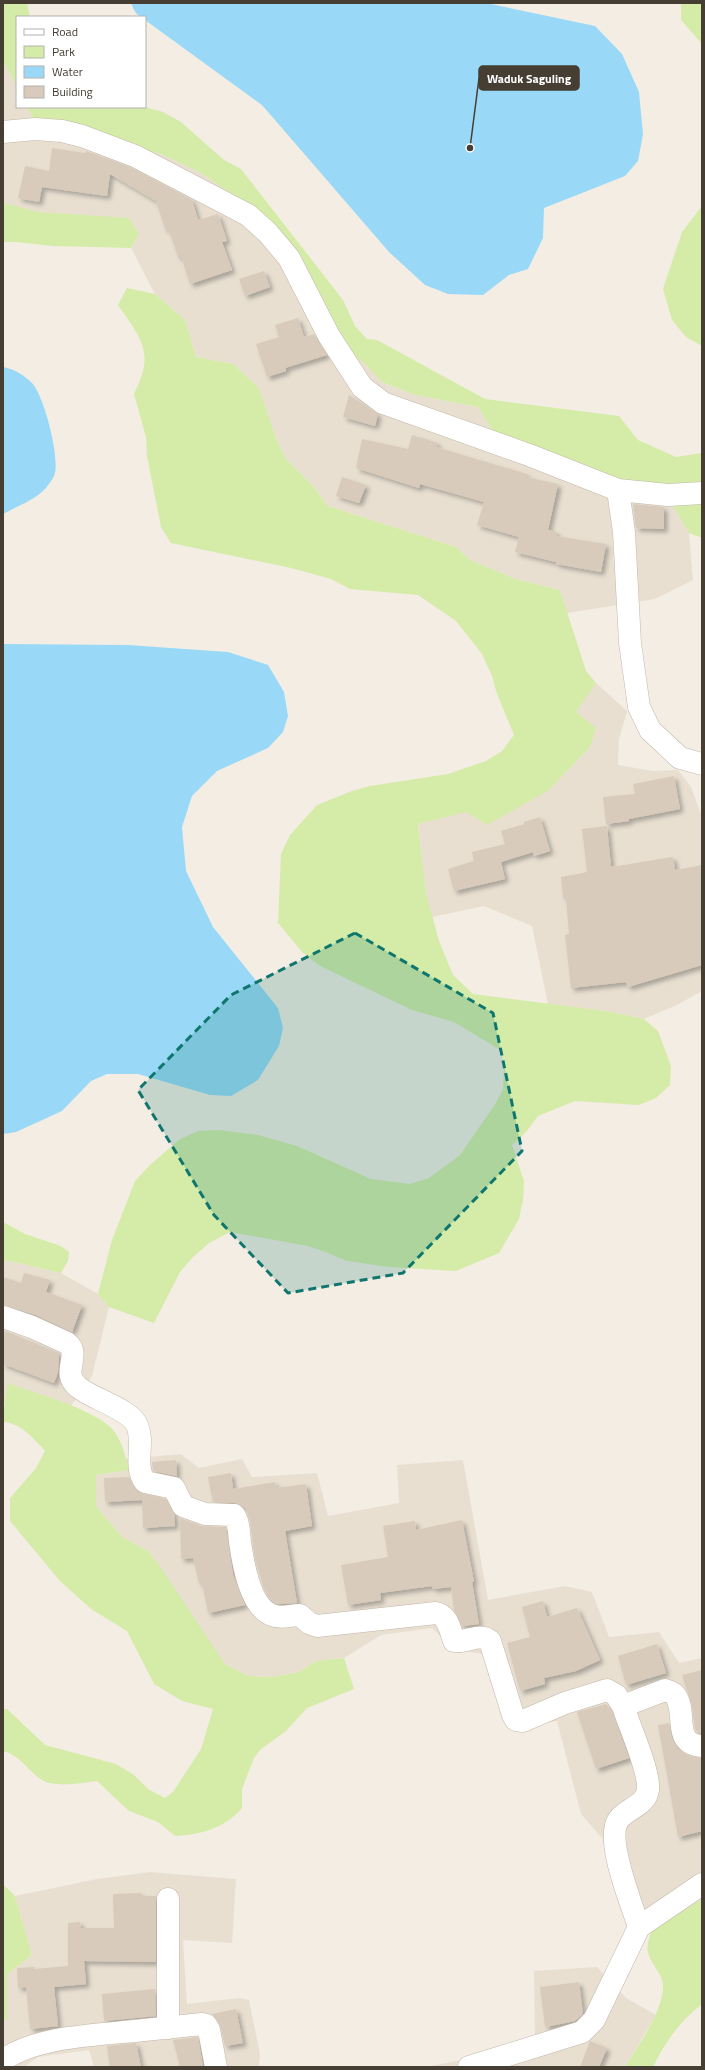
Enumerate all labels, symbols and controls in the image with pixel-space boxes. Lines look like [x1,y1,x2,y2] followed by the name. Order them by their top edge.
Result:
[16,16,146,108] legend
[52,22,78,41] text: Road
[52,42,75,61] text: Park
[52,62,83,81] text: Water
[479,66,579,90] callout: Waduk Saguling
[487,69,572,88] text: Waduk Saguling
[52,82,93,101] text: Building

